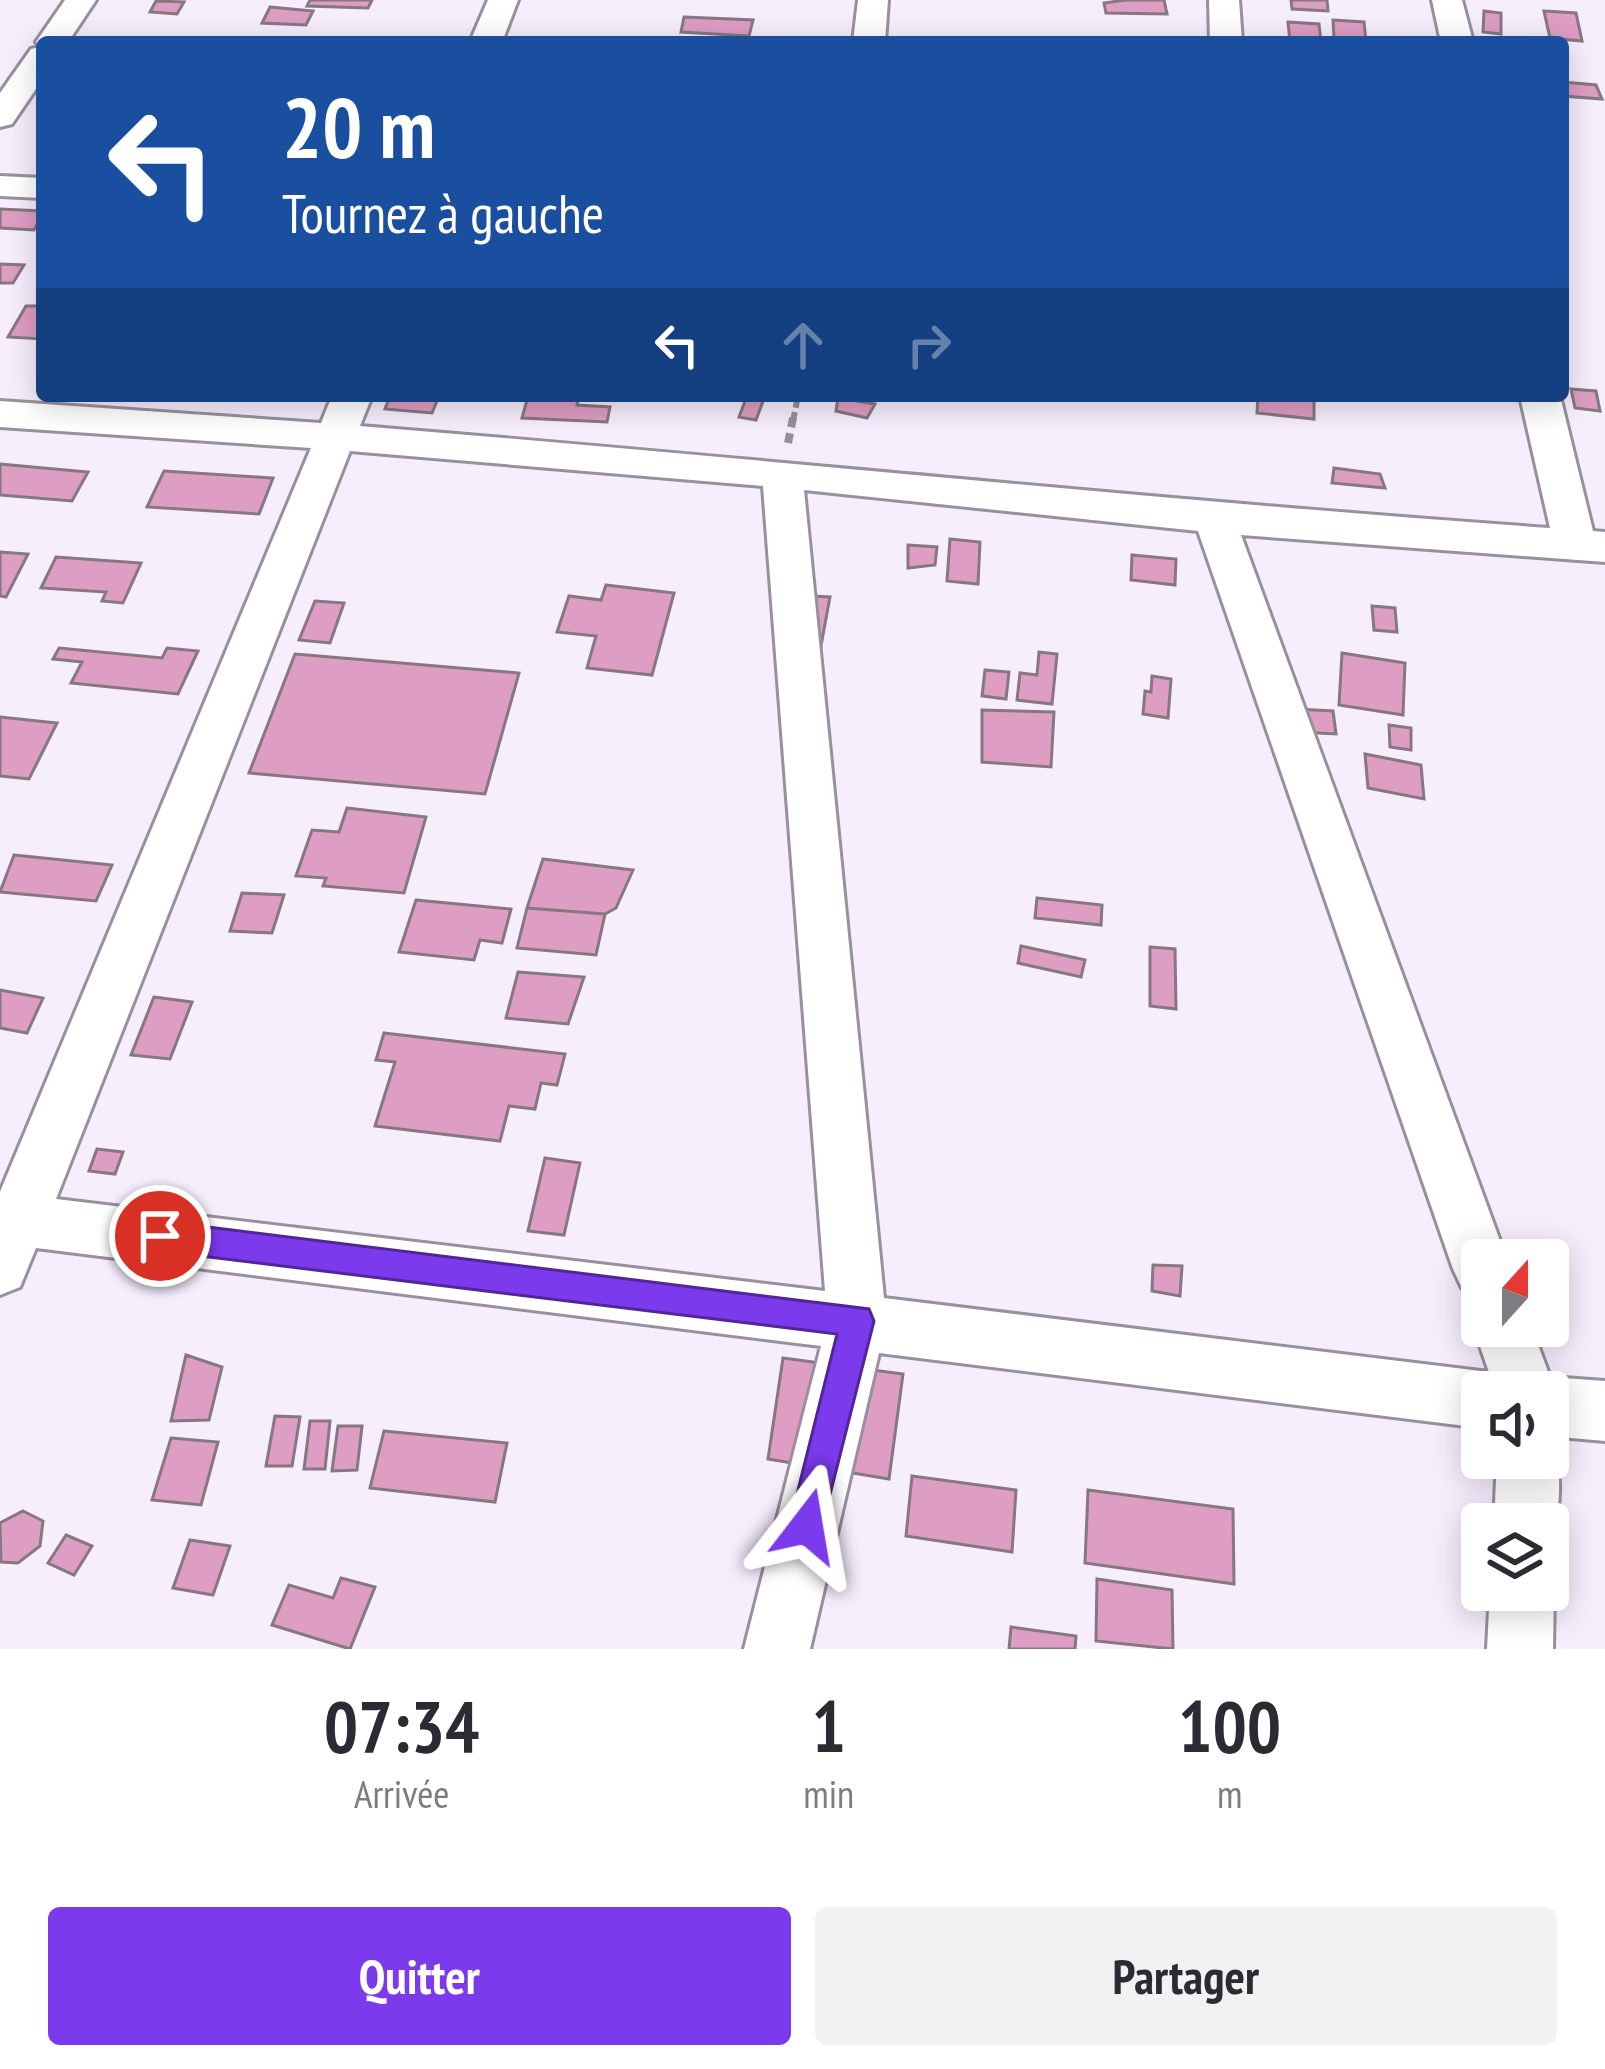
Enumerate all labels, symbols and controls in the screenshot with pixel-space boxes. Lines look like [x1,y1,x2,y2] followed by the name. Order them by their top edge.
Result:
[282,72,435,181] text: 20 m
[84,84,240,240] icon: left
[282,178,604,248] text: Tournez à gauche
[644,312,710,378] icon: left
[770,312,836,378] icon: ahead
[896,312,962,378] icon: right
[109,1185,211,1287] pin
[127,1203,193,1269] icon: arrive
[1461,1239,1569,1347] north arrow
[1461,1239,1569,1611] map controls
[1461,1371,1569,1479] button: sound
[744,1463,870,1589] position arrow
[1461,1503,1569,1611] button: layers
[324,1679,480,1772] text: 07:34
[812,1679,846,1772] text: 1
[1178,1679,1281,1772] text: 100
[354,1768,449,1819] text: Arrivée
[803,1768,854,1819] text: min
[1217,1768,1242,1819] text: m
[48,1907,791,2045] button: Quitter
[815,1907,1557,2045] button: Partager

